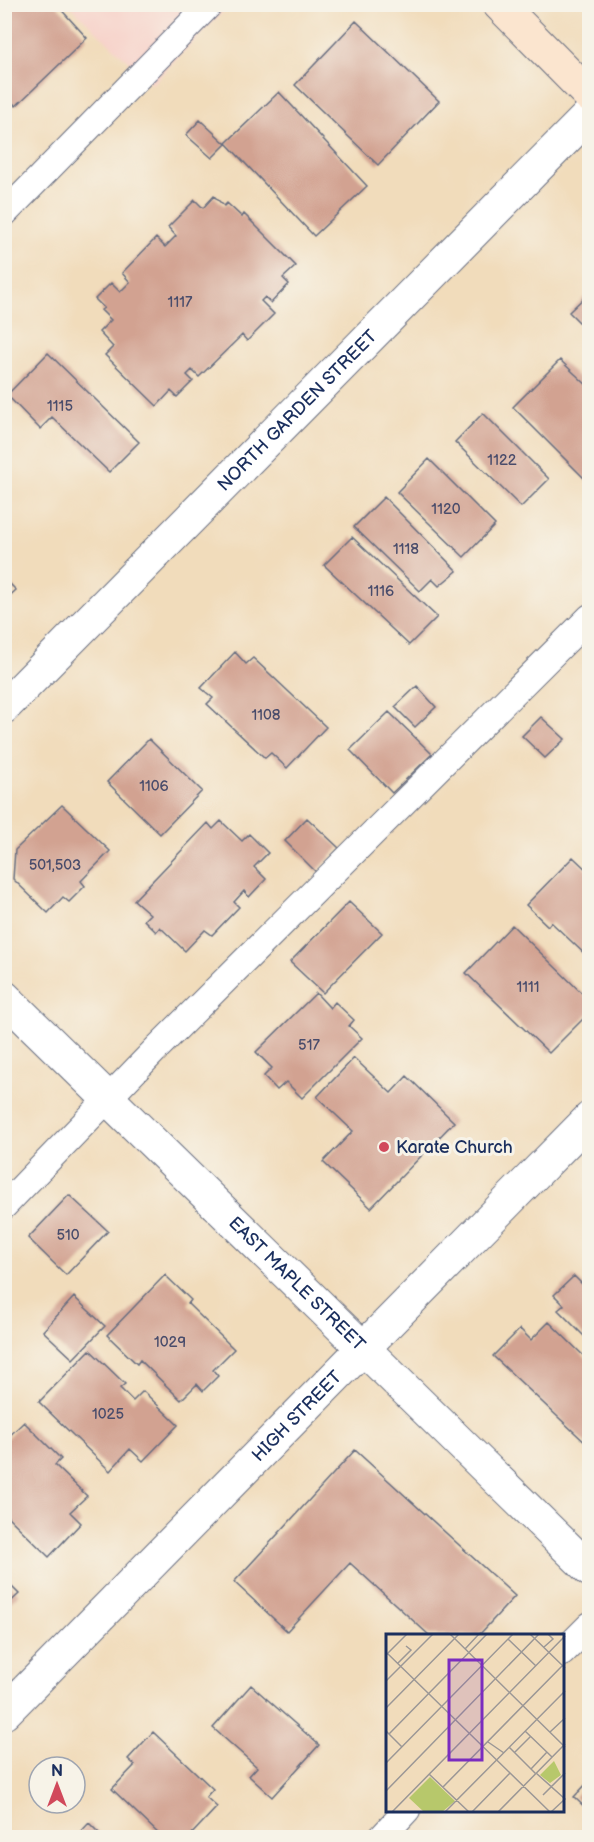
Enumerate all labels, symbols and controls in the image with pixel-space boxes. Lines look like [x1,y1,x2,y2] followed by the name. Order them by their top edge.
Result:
[168,293,193,312] house number: 1117
[213,326,382,496] street label: NORTH GARDEN STREET
[47,397,73,416] house number: 1115
[487,451,517,470] house number: 1122
[431,500,461,519] house number: 1120
[393,540,419,559] house number: 1118
[368,582,394,601] house number: 1116
[251,706,281,725] house number: 1108
[139,777,169,796] house number: 1106
[29,856,81,875] house number: 501,503
[516,978,540,997] house number: 1111
[298,1036,321,1055] house number: 517
[396,1137,513,1158] place label: Karate Church
[377,1140,391,1154] marker: Karate Church
[224,1213,370,1355] street label: EAST MAPLE STREET
[56,1226,80,1245] house number: 510
[154,1333,186,1352] house number: 1029
[248,1366,346,1466] street label: HIGH STREET
[92,1405,124,1424] house number: 1025
[386,1634,564,1812] inset map
[27,1755,87,1815] north arrow
[51,1762,63,1781] text: N

